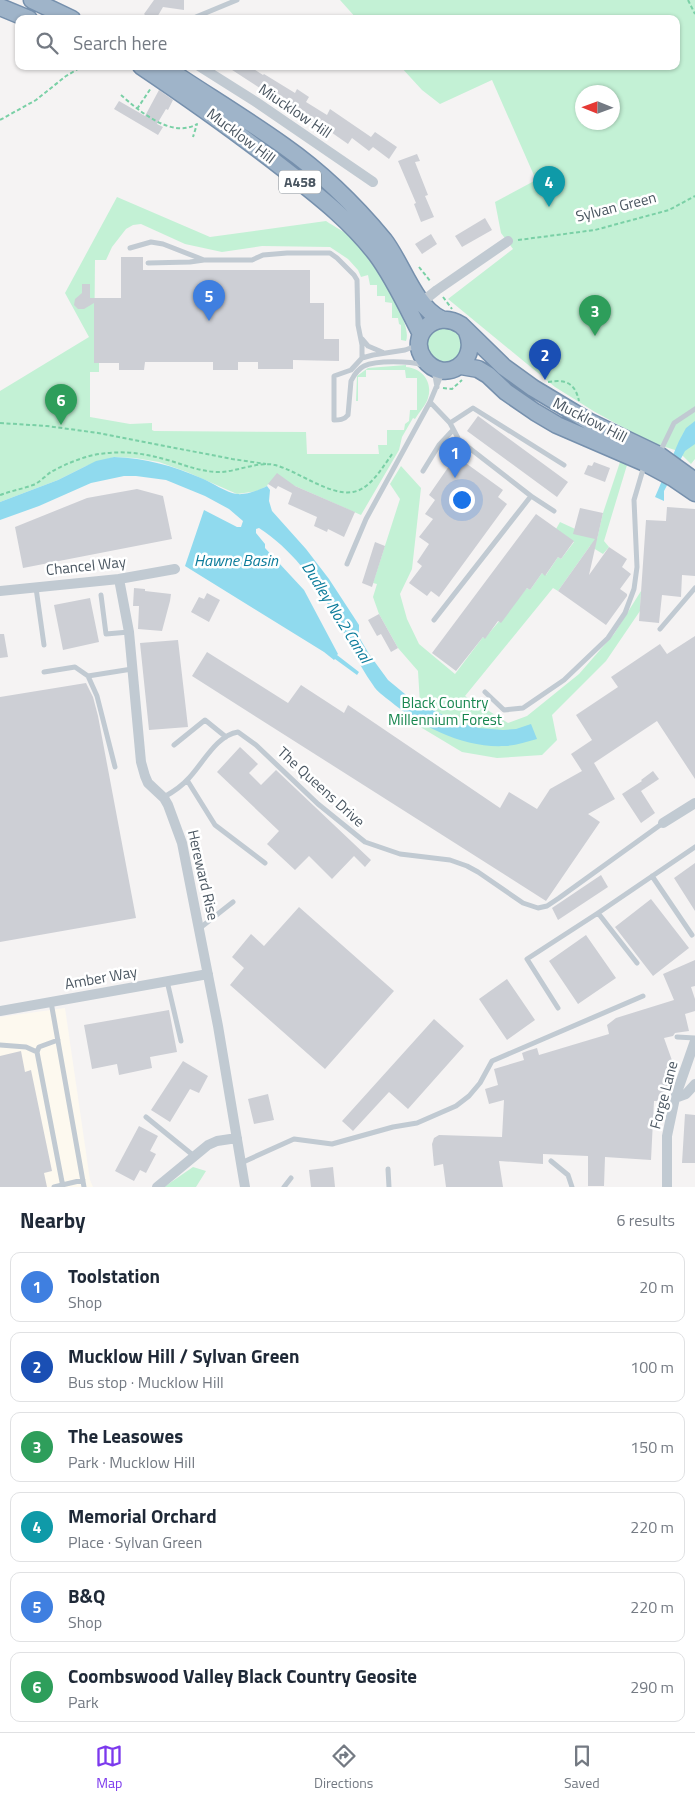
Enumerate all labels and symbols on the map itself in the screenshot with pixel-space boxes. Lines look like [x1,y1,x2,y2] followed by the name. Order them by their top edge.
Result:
[254,78,337,144] street label: Miucklow Hill
[575,85,620,130] north arrow
[202,102,280,169] street label: Mucklow Hill
[533,166,565,207] pin: 4
[279,170,321,193] road number: A458
[573,185,659,228] street label: Sylvan Green
[193,280,225,321] pin: 5
[579,295,611,336] pin: 3
[529,339,561,380] pin: 2
[45,384,77,425] pin: 6
[549,391,631,448] street label: Mucklow Hill
[439,437,471,478] pin: 1
[449,487,475,513] your location
[194,548,279,572] water label: Hawne Basin
[45,550,127,581] street label: Chancel Way
[296,557,379,669] water label: Dudley No.2 Canal
[388,691,503,731] park label: Black Country Millennium Forest
[272,741,370,832] street label: The Queens Drive
[182,827,225,922] street label: Hereward Rise
[63,960,139,995] street label: Amber Way
[643,1058,684,1131] street label: Forge Lane

